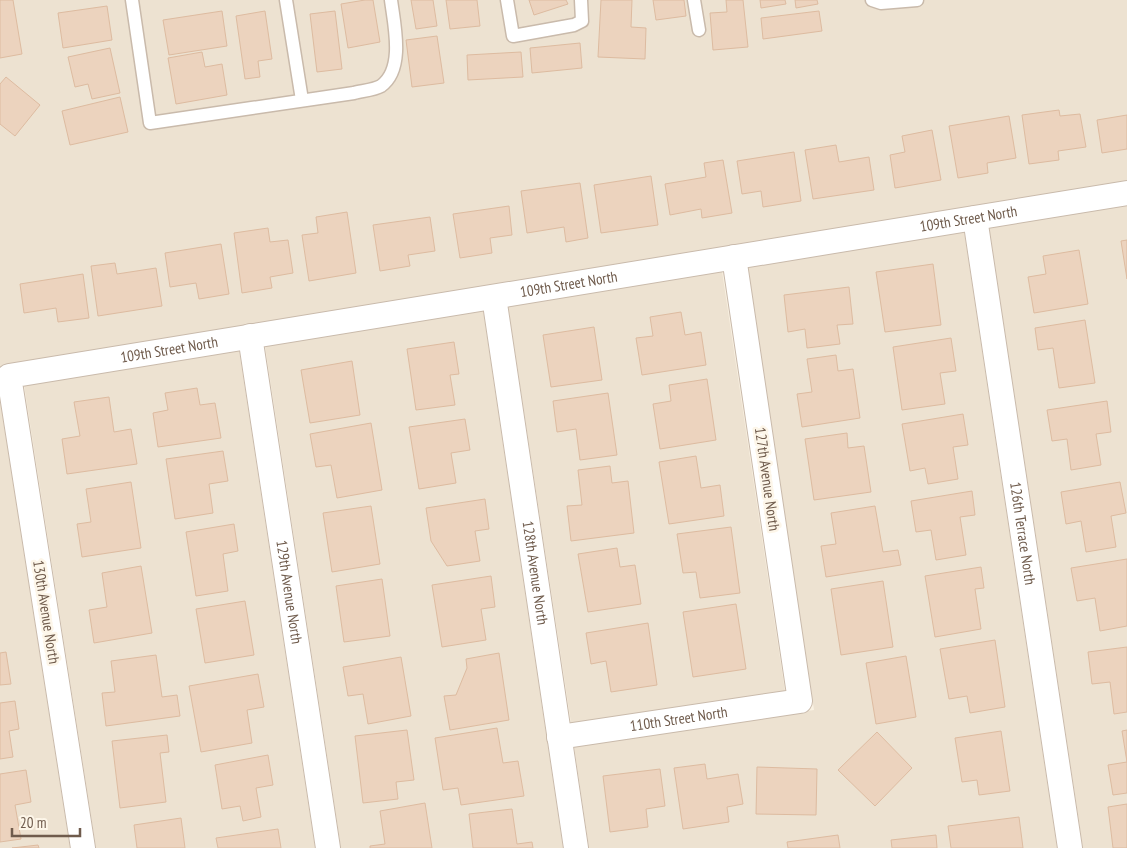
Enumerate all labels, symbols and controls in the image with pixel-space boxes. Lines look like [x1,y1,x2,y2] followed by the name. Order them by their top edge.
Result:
[918,201,1018,236] street label: 109th Street North
[519,267,619,301] street label: 109th Street North
[119,332,219,367] street label: 109th Street North
[751,426,784,532] street label: 127th Avenue North
[1006,481,1040,586] street label: 126th Terrace North
[518,520,553,626] street label: 128th Avenue North
[272,539,307,645] street label: 129th Avenue North
[29,559,64,665] street label: 130th Avenue North
[629,702,729,735] street label: 110th Street North
[12,806,80,838] scale bar
[20,813,46,832] text: 20 m

